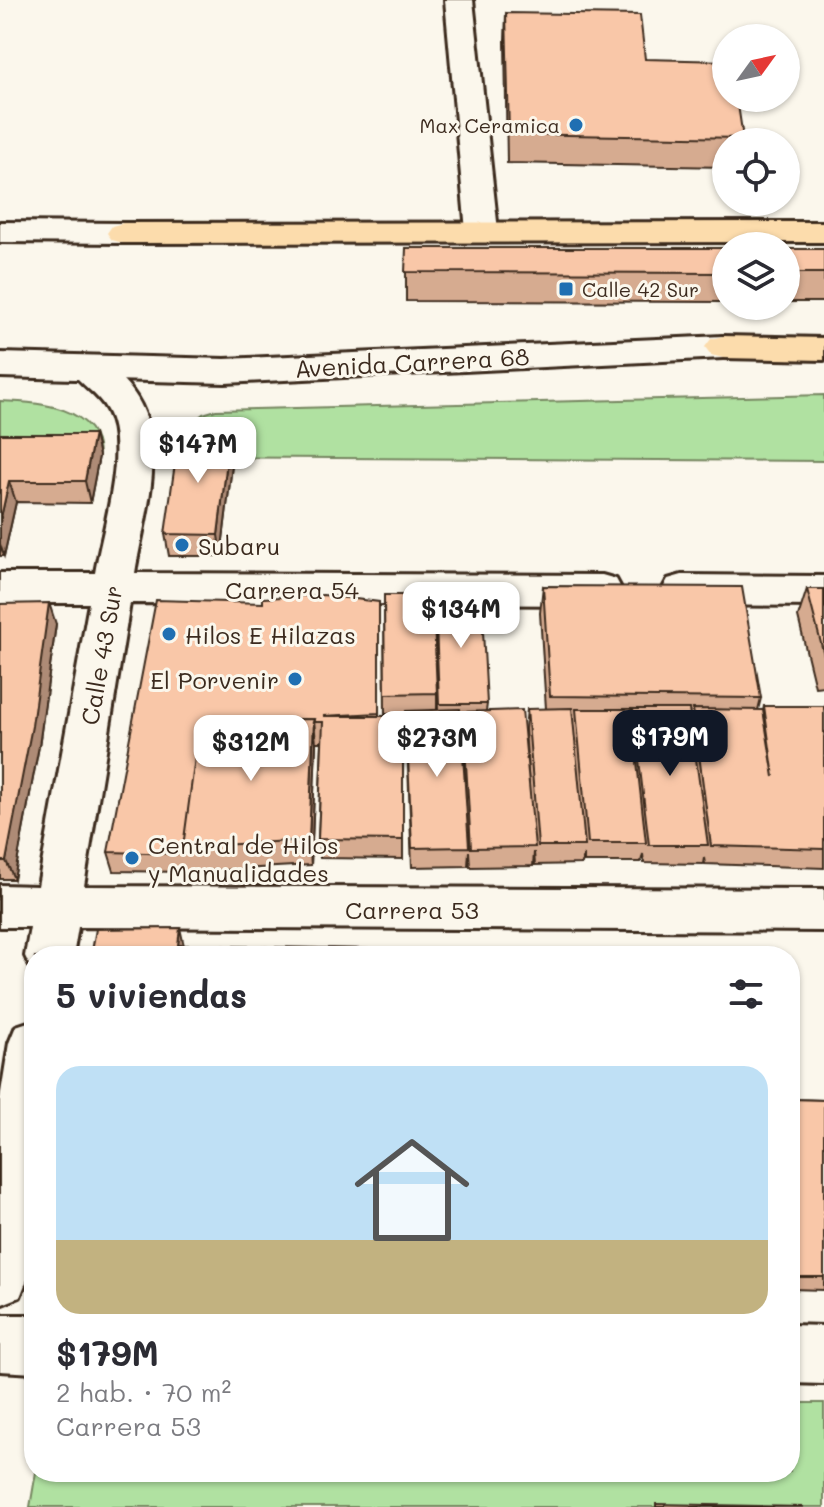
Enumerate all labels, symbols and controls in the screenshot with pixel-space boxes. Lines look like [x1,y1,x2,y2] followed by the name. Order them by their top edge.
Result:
[712,24,800,112] north arrow
[712,24,800,320] map controls
[420,112,560,138] place label: Max Ceramica
[567,116,585,134] marker: Max Ceramica
[712,128,800,216] button: locate
[712,232,800,320] button: layers
[582,276,699,302] place label: Calle 42 Sur
[557,280,575,298] marker: Calle 42 Sur
[294,340,530,384] street label: Avenida Carrera 68
[142,417,254,485] pin: $147M
[158,426,238,460] text: $147M
[198,530,280,561] place label: Subaru
[173,536,191,554] marker: Subaru
[225,574,359,605] street label: Carrera 54
[405,582,517,650] pin: $134M
[73,583,129,727] street label: Calle 43 Sur
[421,591,501,625] text: $134M
[185,619,356,650] place label: Hilos E Hilazas
[160,625,178,643] marker: Hilos E Hilazas
[150,664,279,695] place label: El Porvenir
[286,670,304,688] marker: El Porvenir
[614,710,726,778] pin: $179M
[381,711,493,779] pin: $273M
[195,715,307,783] pin: $312M
[631,719,709,753] text: $179M
[396,720,478,754] text: $273M
[212,724,290,758] text: $312M
[148,829,339,888] place label: Central de Hilos y Manualidades
[123,849,141,867] marker: Central de Hilos y Manualidades
[345,894,479,925] street label: Carrera 53
[56,972,247,1017] text: 5 viviendas
[724,972,768,1016] icon: filters
[340,1118,484,1262] icon: home
[56,1330,159,1375] text: $179M
[56,1375,231,1409] text: 2 hab. · 70 m²
[56,1409,201,1443] text: Carrera 53

